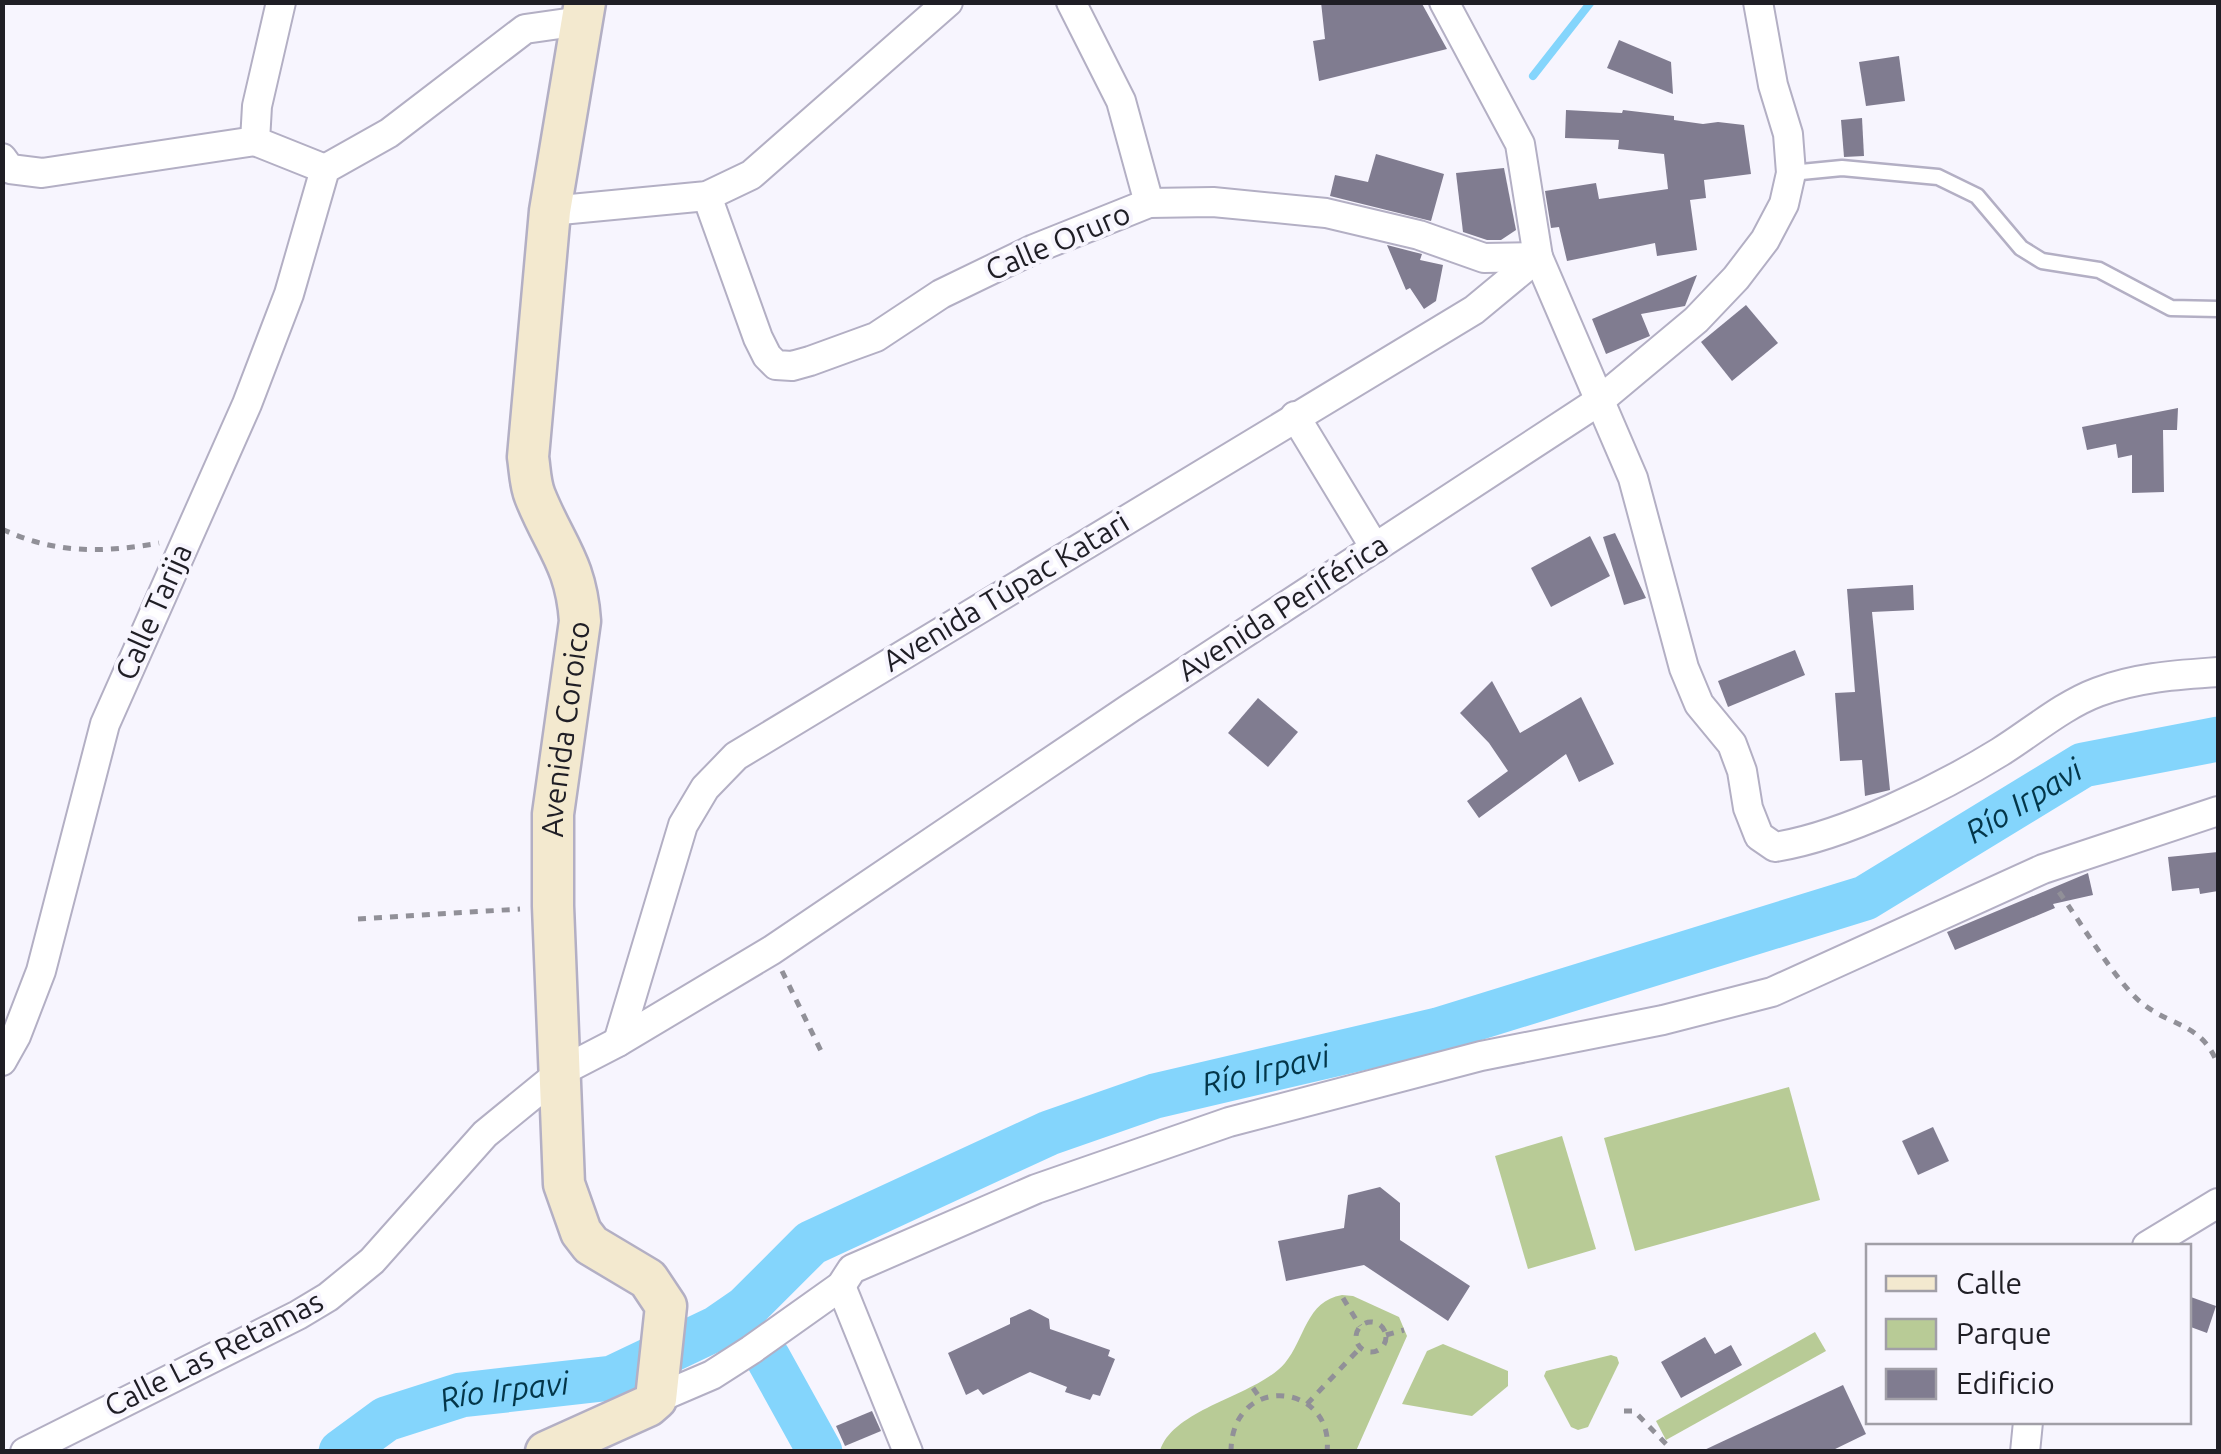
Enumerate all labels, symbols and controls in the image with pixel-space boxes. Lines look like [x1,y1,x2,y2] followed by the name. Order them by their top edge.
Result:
[980,195,1135,287] street label: Calle Oruro
[876,504,1135,678] street label: Avenida Túpac Katari
[1171,527,1394,688] street label: Avenida Periférica
[108,538,198,685] street label: Calle Tarija
[535,619,596,837] street label: Avenida Coroico
[1958,750,2089,850] water label: Río Irpavi
[1198,1037,1334,1102] water label: Río Irpavi
[1866,1244,2191,1424] legend
[1956,1266,2022,1300] text: Calle
[99,1283,328,1423] street label: Calle Las Retamas
[1956,1316,2052,1350] text: Parque
[435,1364,572,1418] water label: Río Irpavi
[1956,1366,2055,1400] text: Edificio

